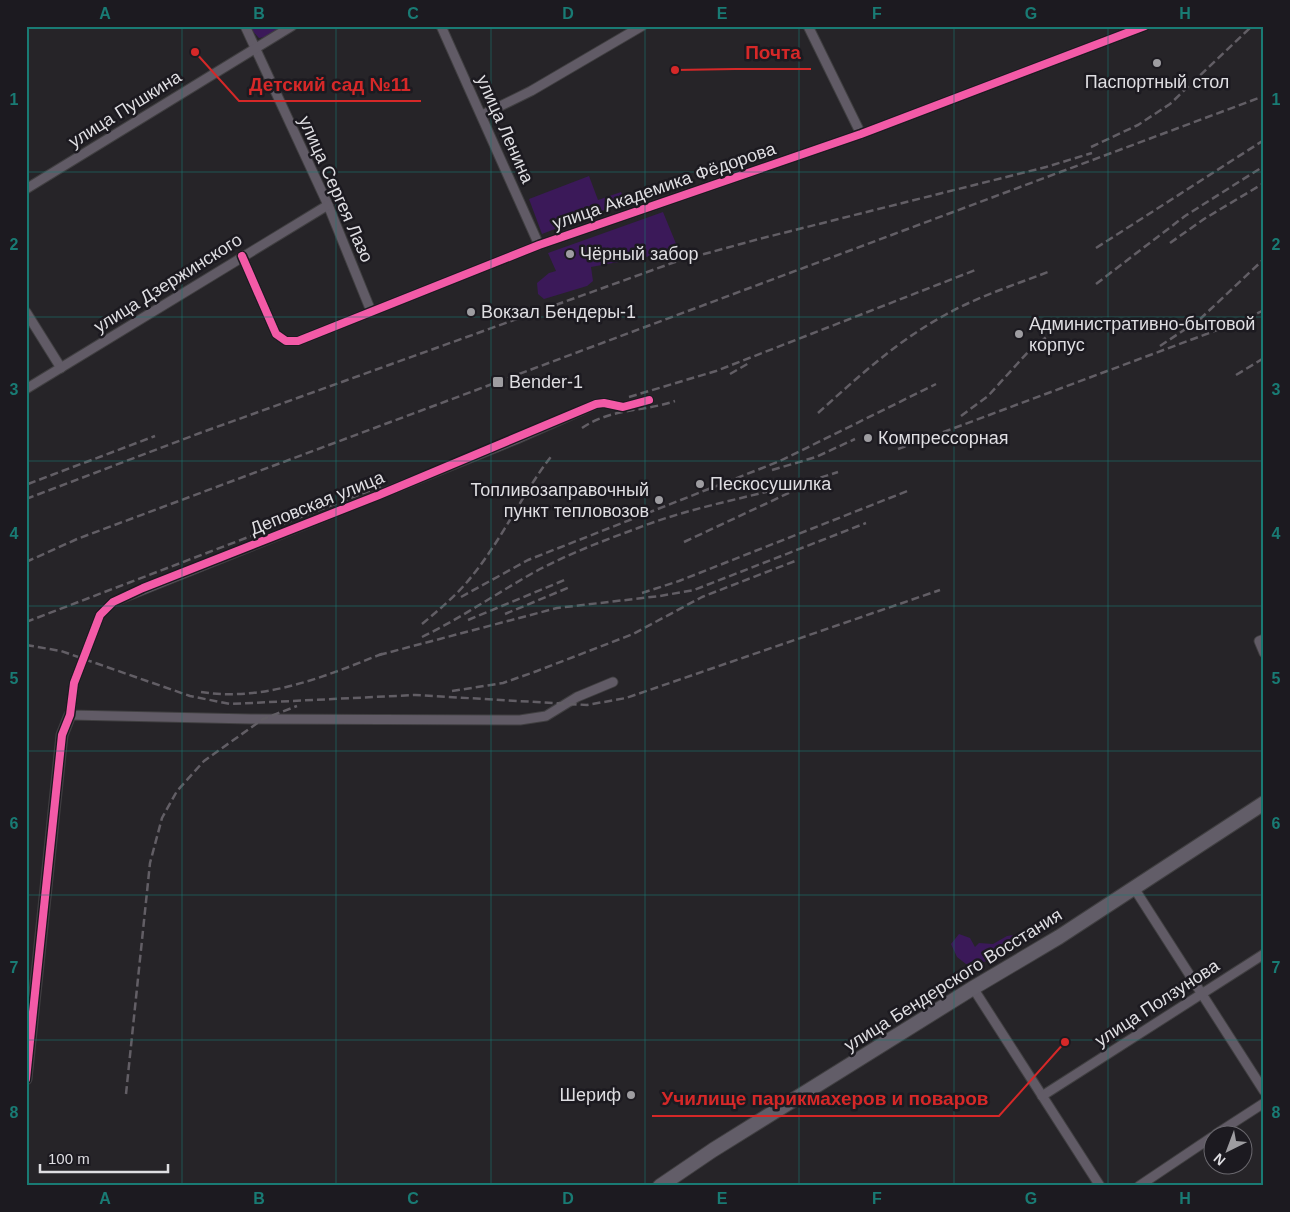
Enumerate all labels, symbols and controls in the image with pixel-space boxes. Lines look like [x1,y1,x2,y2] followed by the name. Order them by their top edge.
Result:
[99,5,111,22] text: A
[253,5,265,22] text: B
[407,5,419,22] text: C
[562,5,574,22] text: D
[717,5,728,22] text: E
[872,5,882,22] text: F
[1025,5,1037,22] text: G
[1179,5,1191,22] text: H
[735,35,811,69] callout: Почта
[745,42,801,63] text: Почта
[1151,57,1163,69] marker: Паспортный стол
[65,66,186,152] street label: улица Пушкина
[239,67,421,101] callout: Детский сад №11
[472,72,538,187] street label: улица Ленина
[1085,72,1229,92] place label: Паспортный стол
[249,74,411,95] text: Детский сад №11
[10,91,19,108] text: 1
[1272,91,1281,108] text: 1
[295,113,377,265] street label: улица Сергея Лазо
[550,138,779,234] street label: улица Академика Фёдорова
[90,229,246,337] street label: улица Дзержинского
[10,236,19,253] text: 2
[1272,236,1281,253] text: 2
[580,244,699,264] place label: Чёрный забор
[564,248,576,260] marker: Чёрный забор
[481,302,636,322] place label: Вокзал Бендеры-1
[465,306,477,318] marker: Вокзал Бендеры-1
[1029,314,1255,355] place label: Административно-бытовой корпус
[1013,328,1025,340] marker: Административно-бытовой корпус
[509,372,583,392] place label: Bender-1
[491,375,505,389] marker: Bender-1
[10,381,19,398] text: 3
[1272,381,1281,398] text: 3
[878,428,1009,448] place label: Компрессорная
[862,432,874,444] marker: Компрессорная
[247,467,388,539] street label: Деповская улица
[710,474,832,494] place label: Пескосушилка
[694,478,706,490] marker: Пескосушилка
[471,480,649,521] place label: Топливозаправочный пункт тепловозов
[653,494,665,506] marker: Топливозаправочный пункт тепловозов
[10,525,19,542] text: 4
[1272,525,1281,542] text: 4
[10,670,19,687] text: 5
[1272,670,1281,687] text: 5
[10,815,19,832] text: 6
[1272,815,1281,832] text: 6
[840,905,1066,1055] street label: улица Бендерского Восстания
[1091,955,1224,1051] street label: улица Ползунова
[10,959,19,976] text: 7
[1272,959,1281,976] text: 7
[652,1082,999,1116] callout: Училище парикмахеров и поваров
[560,1085,621,1105] place label: Шериф
[661,1088,989,1109] text: Училище парикмахеров и поваров
[625,1089,637,1101] marker: Шериф
[10,1104,19,1121] text: 8
[1272,1104,1281,1121] text: 8
[1202,1124,1252,1174] north arrow
[40,1142,168,1174] scale bar
[48,1150,90,1167] text: 100 m
[1210,1150,1228,1169] text: N
[99,1190,111,1207] text: A
[253,1190,265,1207] text: B
[407,1190,419,1207] text: C
[562,1190,574,1207] text: D
[717,1190,728,1207] text: E
[872,1190,882,1207] text: F
[1025,1190,1037,1207] text: G
[1179,1190,1191,1207] text: H

